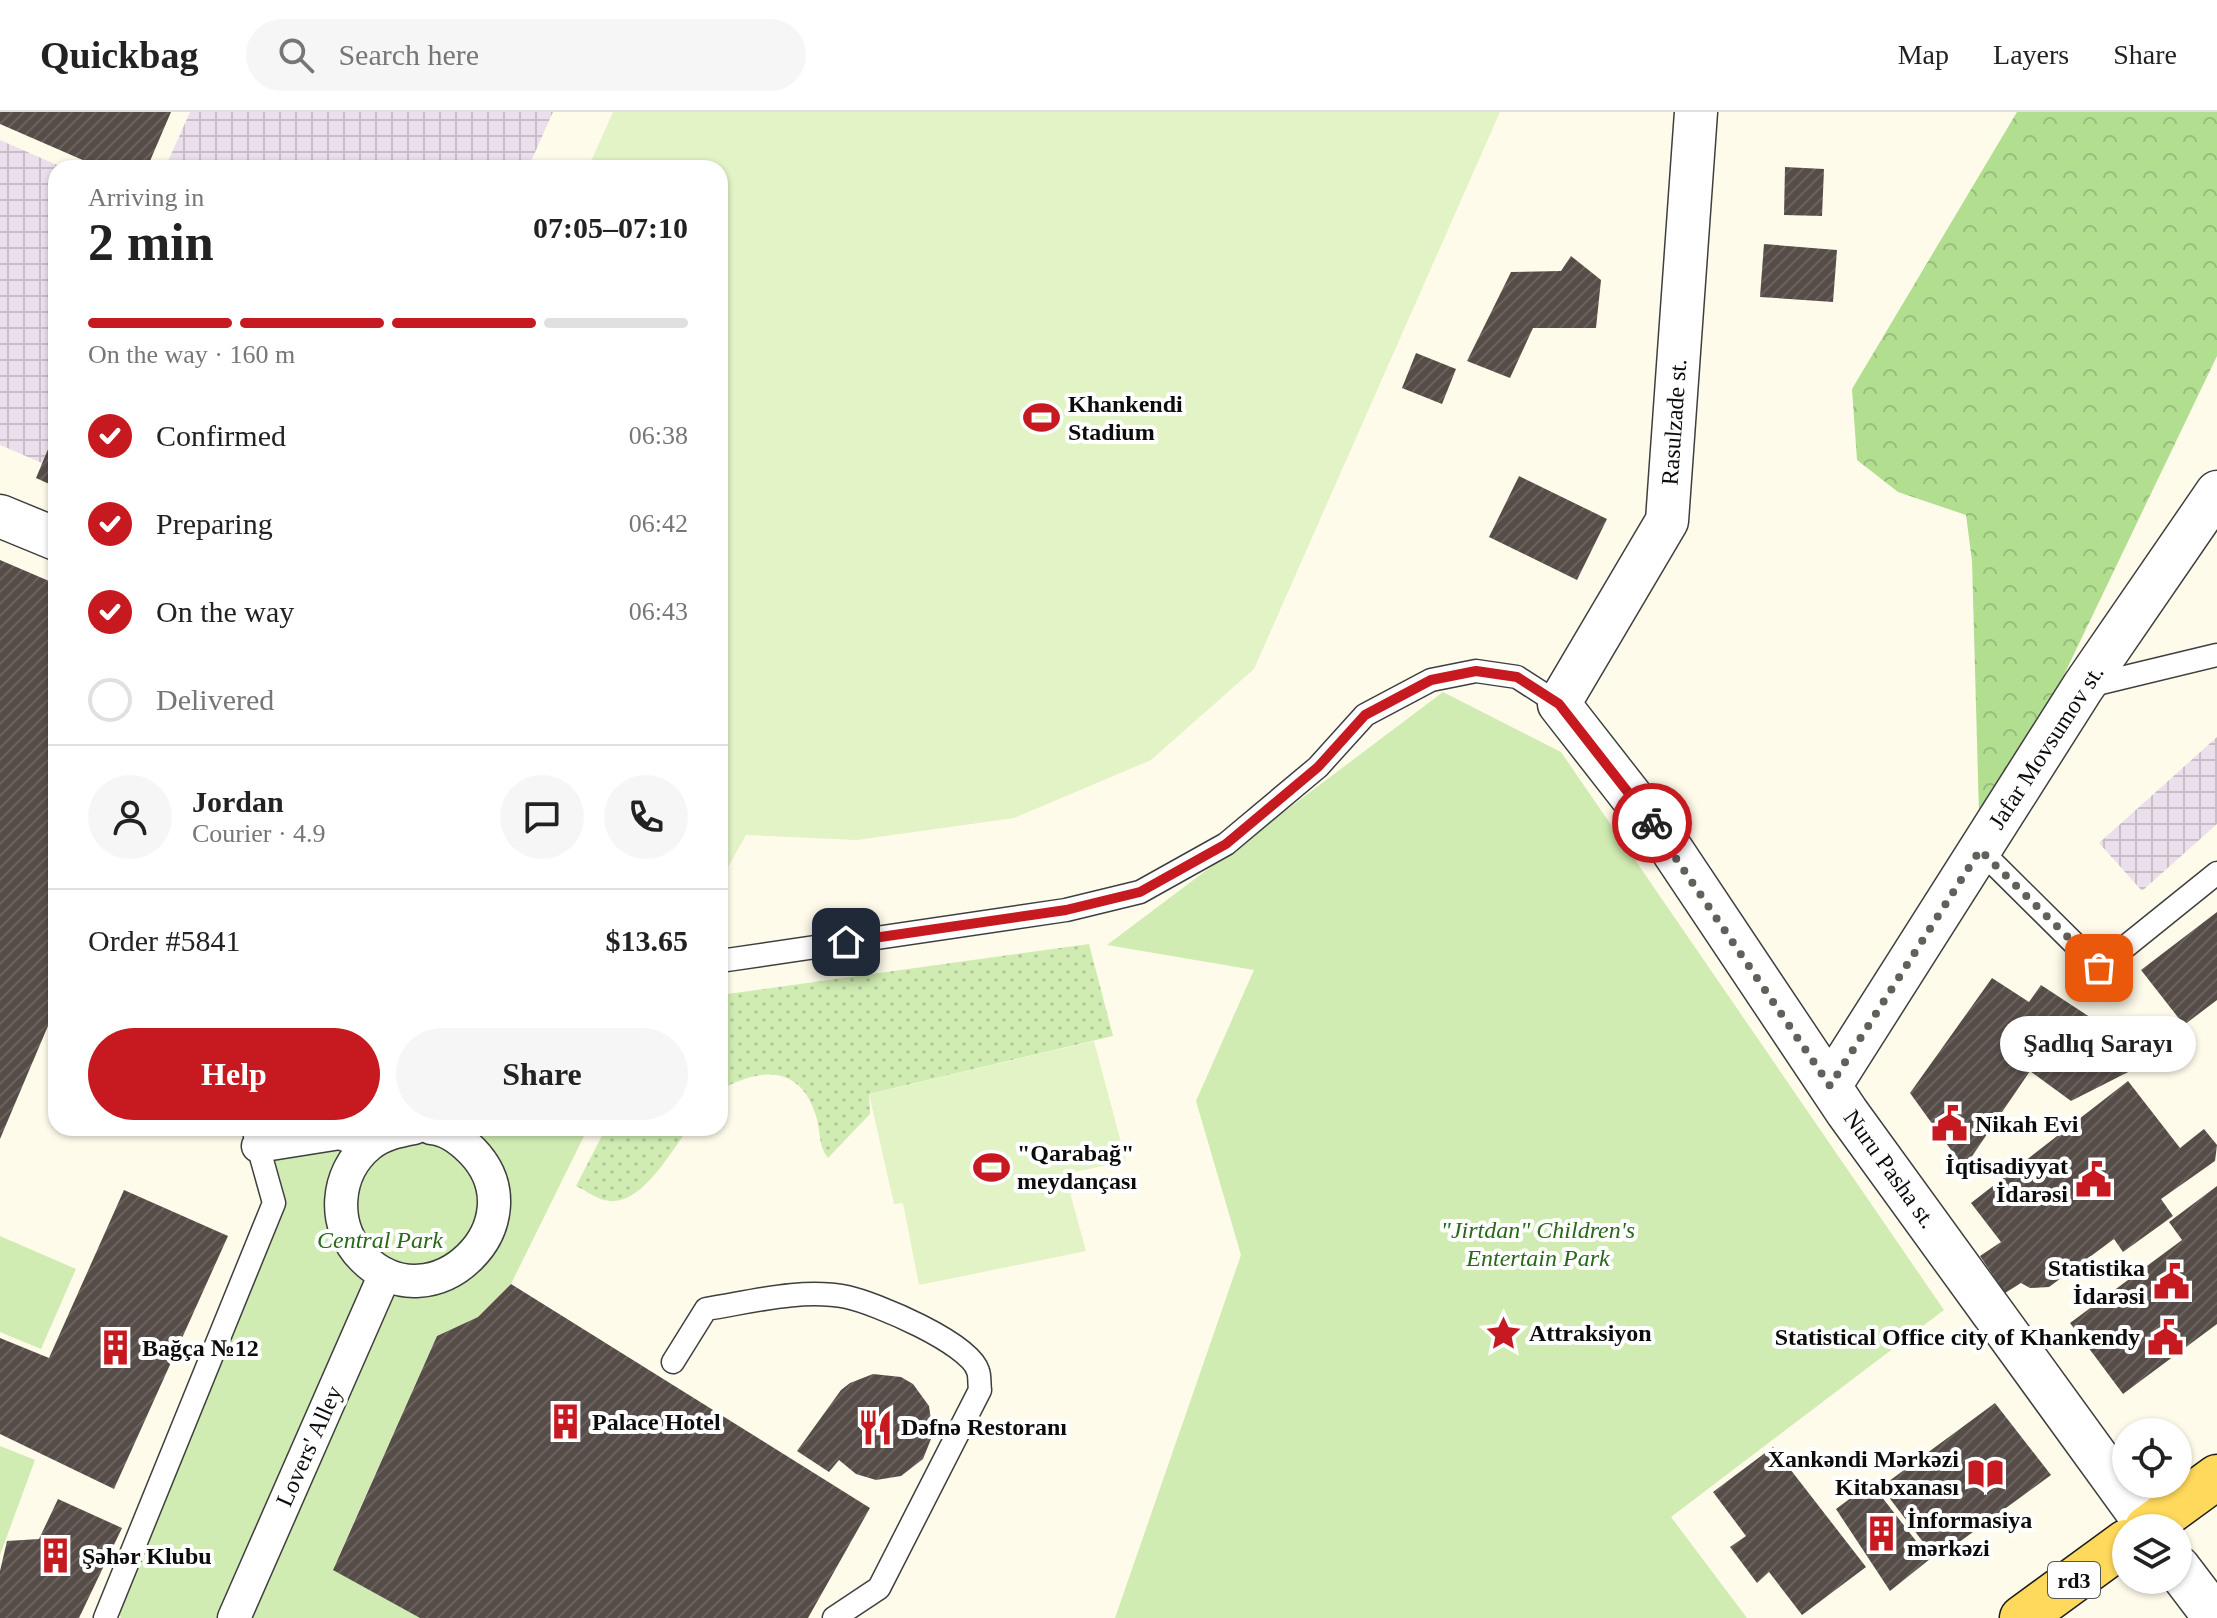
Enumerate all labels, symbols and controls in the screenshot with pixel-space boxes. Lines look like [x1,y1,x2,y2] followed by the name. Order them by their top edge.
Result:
[246,19,806,91] search box
[274,33,318,77] icon: search
[40,34,198,76] text: Quickbag
[338,38,479,71] text: Search here
[1898,39,1949,70] text: Map
[1993,39,2069,70] text: Layers
[2113,39,2177,70] text: Share
[88,183,204,212] text: Arriving in
[533,211,688,244] text: 07:05–07:10
[88,214,214,271] text: 2 min
[88,340,295,369] text: On the way · 160 m
[1657,358,1691,486] street label: Rasulzade st.
[1068,391,1183,445] place label: Khankendi Stadium
[1023,399,1061,437] sports icon: Khankendi Stadium
[88,414,132,458] icon: check
[156,419,286,452] text: Confirmed
[629,421,688,450] text: 06:38
[88,502,132,546] icon: check
[156,507,273,540] text: Preparing
[629,509,688,538] text: 06:42
[88,590,132,634] icon: check
[156,595,294,628] text: On the way
[629,597,688,626] text: 06:43
[1983,660,2109,834] street label: Jafar Movsumov st.
[156,683,274,716] text: Delivered
[88,775,172,859] button: person
[500,775,584,859] button: chat
[604,775,688,859] button: phone
[1612,783,1692,863] courier
[192,785,284,818] text: Jordan
[1630,801,1674,845] icon: bike
[192,819,326,848] text: Courier · 4.9
[812,908,880,976] pin
[824,920,868,964] icon: home
[88,924,240,957] text: Order #5841
[606,924,688,957] text: $13.65
[2065,934,2133,1002] pin
[2077,946,2121,990] icon: bag
[2001,1016,2197,1072] callout: Şadlıq Sarayı
[88,1028,380,1120] button: Help
[396,1028,688,1120] button: Share
[2023,1029,2173,1058] text: Şadlıq Sarayı
[1839,1105,1941,1233] street label: Nuru Pasha st.
[1930,1105,1968,1143] public building icon: Nikah Evi
[1975,1111,2079,1137] place label: Nikah Evi
[1017,1140,1137,1194] place label: "Qarabağ" meydançası
[972,1148,1010,1186] sports icon: "Qarabağ" meydançası
[1945,1153,2068,1207] place label: İqtisadiyyat İdarəsi
[2075,1161,2113,1199] public building icon: İqtisadiyyat İdarəsi
[1441,1217,1635,1271] park label: "Jirtdan" Children's Entertain Park
[317,1227,443,1253] park label: Central Park
[2048,1255,2145,1309] place label: Statistika İdarəsi
[2152,1263,2190,1301] public building icon: Statistika İdarəsi
[1484,1314,1522,1352] place icon: Attraksiyon
[2147,1318,2185,1356] public building icon: Statistical Office city of Khankendy
[1529,1320,1652,1346] place label: Attraksiyon
[1775,1324,2140,1350] place label: Statistical Office city of Khankendy
[97,1329,135,1367] building icon: Bağça №12
[142,1335,259,1361] place label: Bağça №12
[271,1382,347,1510] street label: Lovers' Alley
[547,1403,585,1441] building icon: Palace Hotel
[856,1408,894,1446] restaurant icon: Dəfnə Restoranı
[592,1409,721,1435] place label: Palace Hotel
[901,1414,1067,1440] place label: Dəfnə Restoranı
[2112,1418,2192,1594] map controls
[2112,1418,2192,1498] button: locate
[1768,1446,1959,1500] place label: Xankəndi Mərkəzi Kitabxanası
[1966,1454,2004,1492] library icon: Xankəndi Mərkəzi Kitabxanası
[1907,1507,2032,1561] place label: İnformasiya mərkəzi
[2112,1514,2192,1594] button: layers
[1862,1515,1900,1553] building icon: İnformasiya mərkəzi
[37,1537,75,1575] building icon: Şəhər Klubu
[82,1543,212,1569] place label: Şəhər Klubu
[2048,1562,2100,1598] road number: rd3

